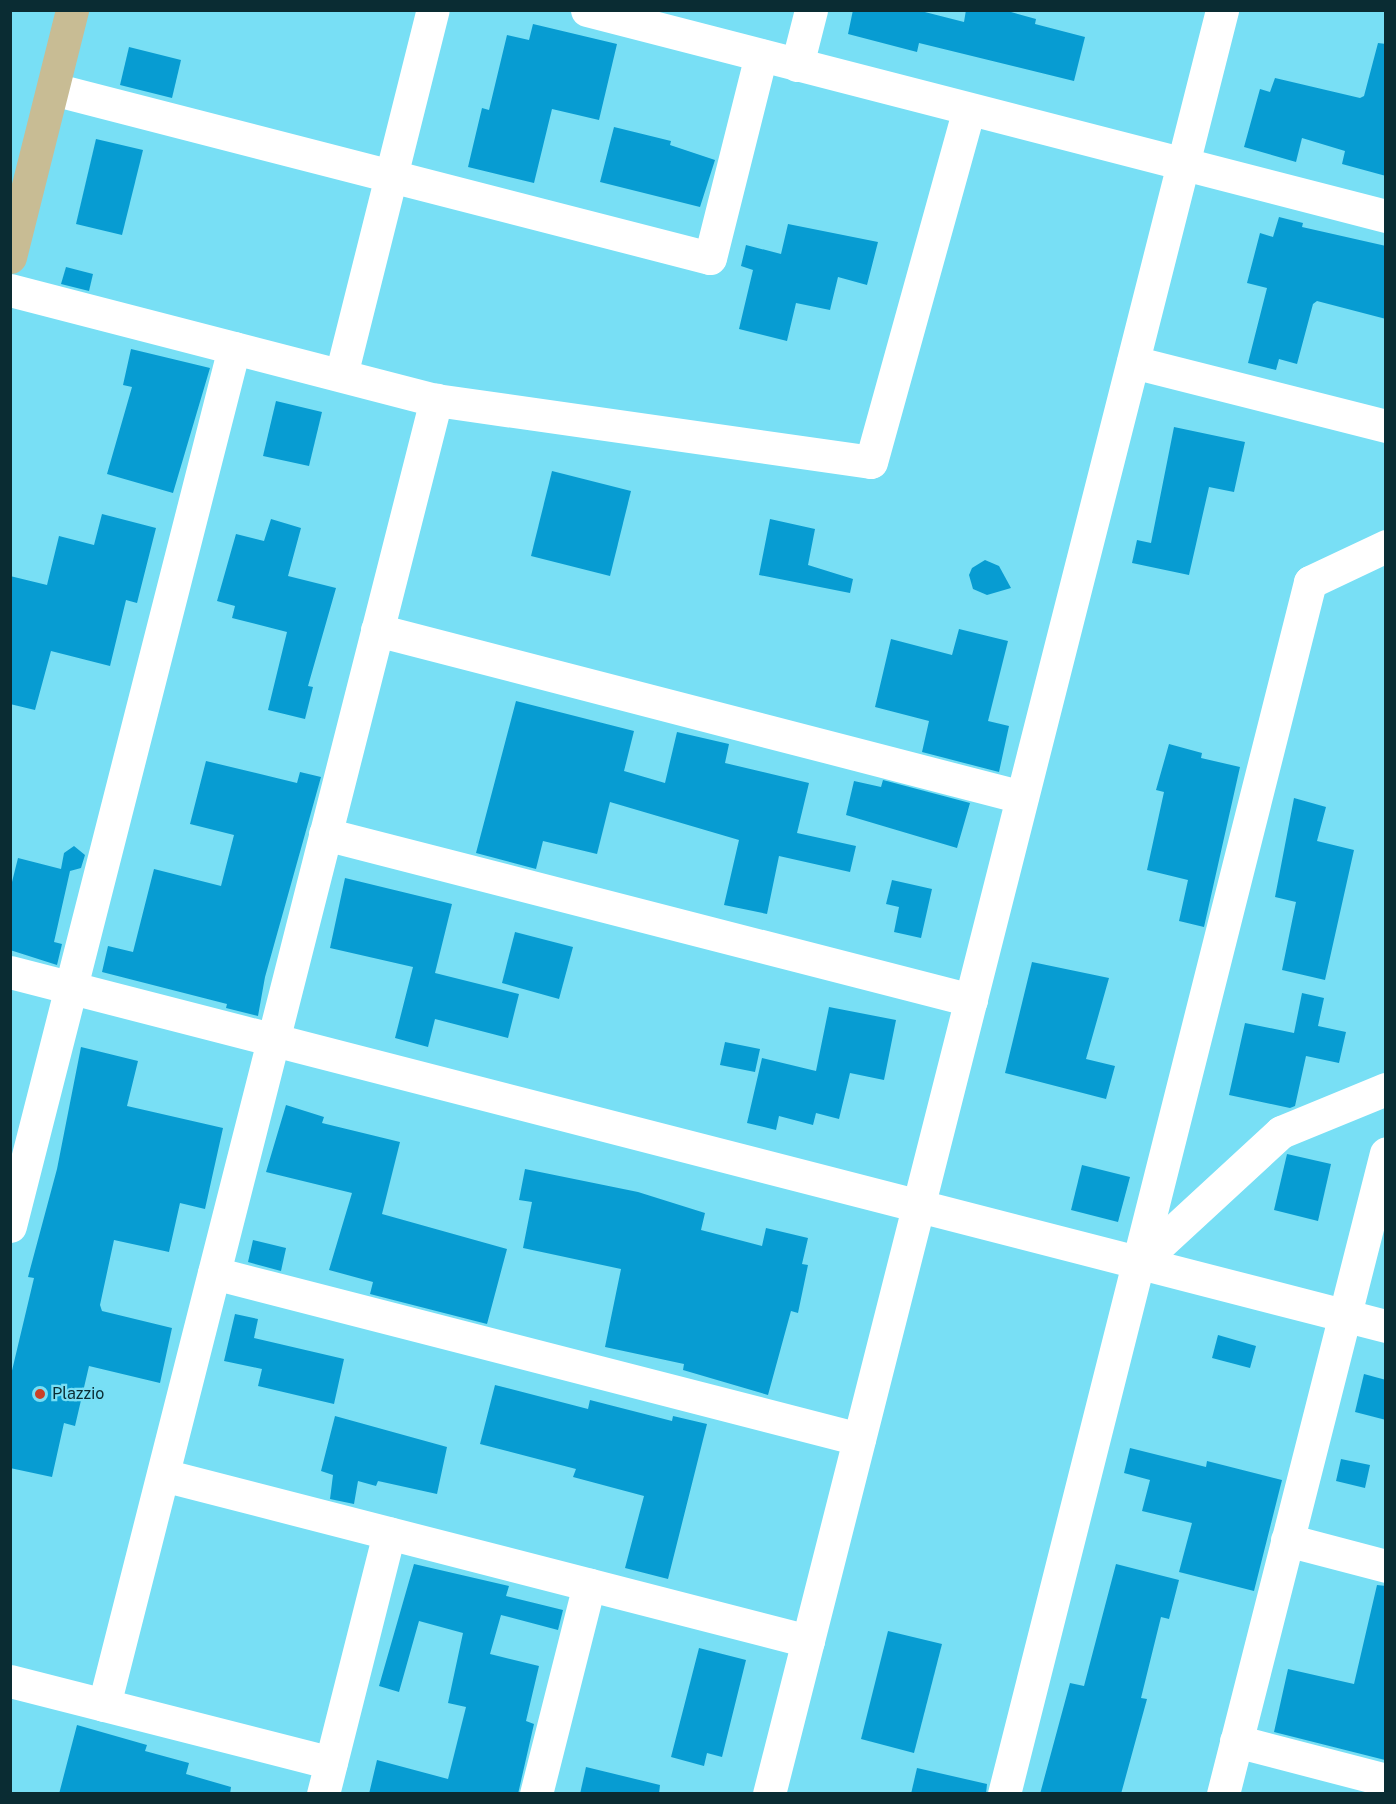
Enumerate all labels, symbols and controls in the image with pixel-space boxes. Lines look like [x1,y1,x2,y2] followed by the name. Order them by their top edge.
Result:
[52,1384,104,1404] place label: Plazzio
[33,1387,47,1401] marker: Plazzio

